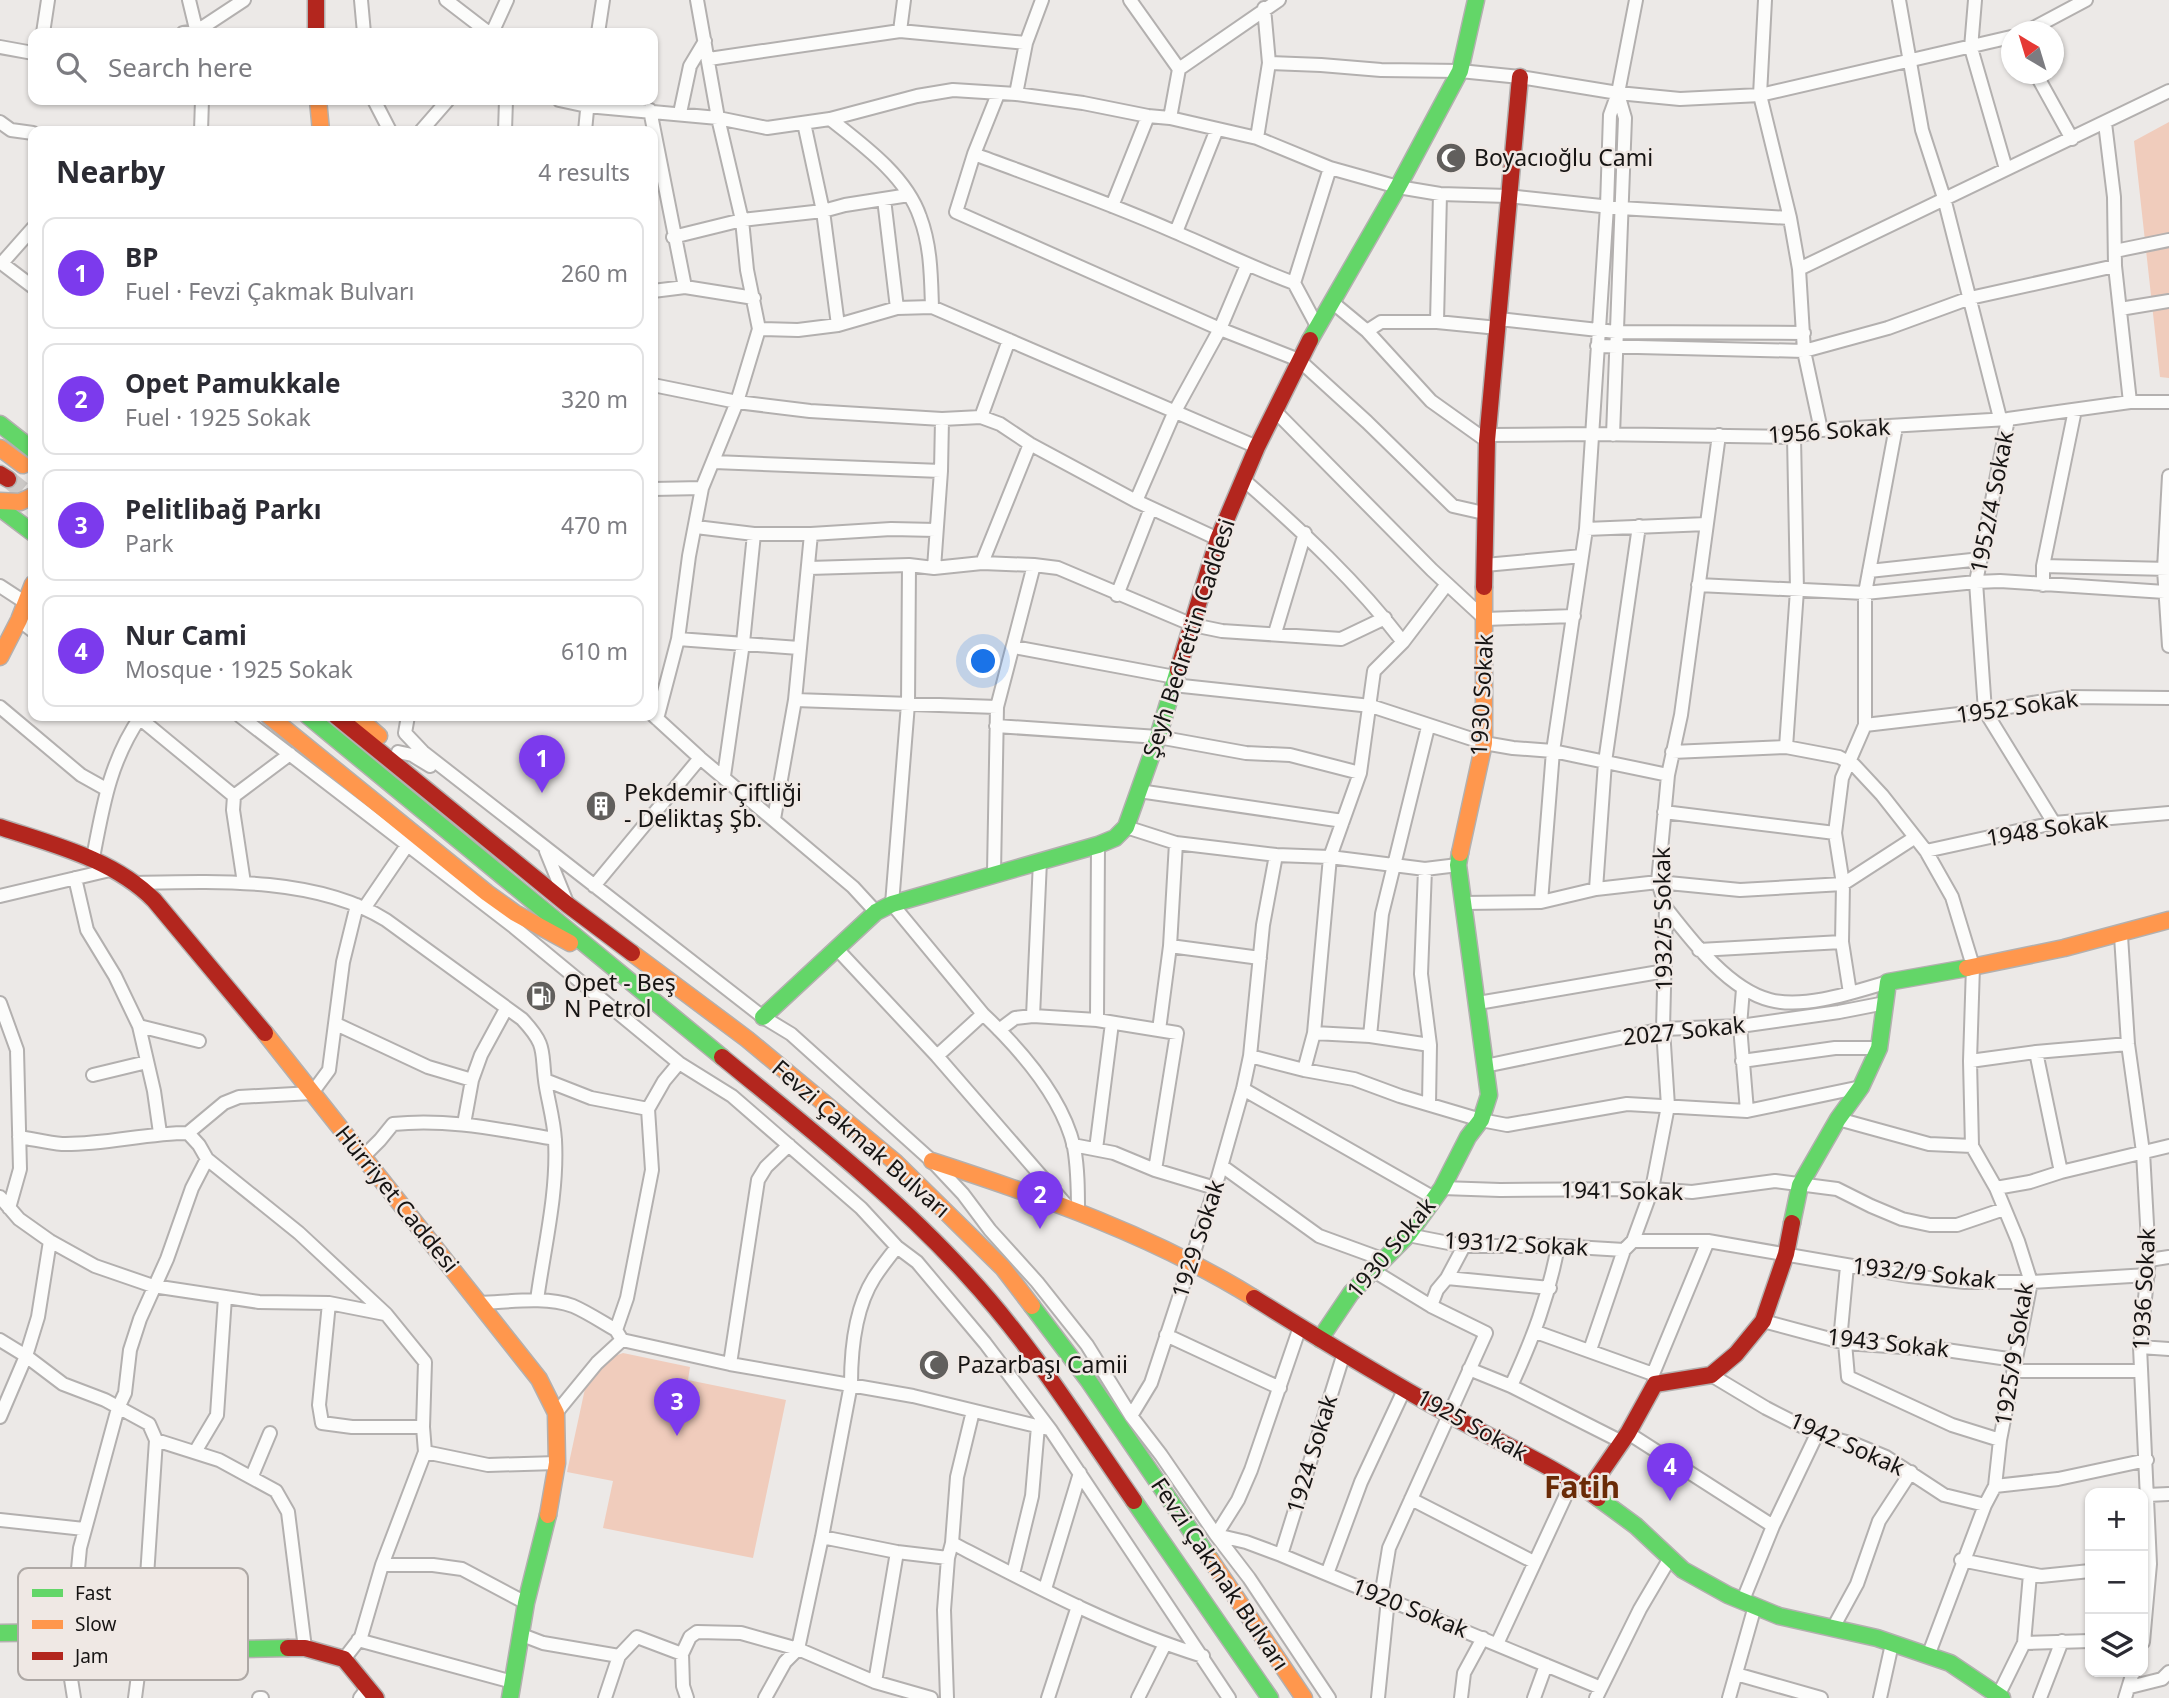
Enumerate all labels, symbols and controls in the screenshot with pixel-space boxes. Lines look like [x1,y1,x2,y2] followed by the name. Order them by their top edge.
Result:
[2001,21,2064,84] north arrow
[28,28,658,105] search box
[52,48,90,86] icon: search
[108,49,253,85] text: Search here
[1434,141,1468,175] mosque icon: Boyacıoğlu Cami
[1474,141,1653,173] place label: Boyacıoğlu Cami
[56,151,165,192] text: Nearby
[538,156,630,188] text: 4 results
[125,239,158,275] text: BP
[74,257,88,289] text: 1
[561,257,628,289] text: 260 m
[125,275,415,307] text: Fuel · Fevzi Çakmak Bulvarı
[125,365,341,401] text: Opet Pamukkale
[74,383,88,415] text: 2
[561,383,628,415] text: 320 m
[125,401,311,433] text: Fuel · 1925 Sokak
[1767,410,1892,450] street label: 1956 Sokak
[1962,427,2021,576] street label: 1952/4 Sokak
[125,491,321,527] text: Pelitlibağ Parkı
[74,509,88,541] text: 3
[561,509,628,541] text: 470 m
[1134,514,1242,761] street label: Şeyh Bedrettin Caddesi
[125,527,174,559] text: Park
[125,617,247,653] text: Nur Cami
[1462,632,1500,757] street label: 1930 Sokak
[74,635,88,667] text: 4
[561,635,628,667] text: 610 m
[966,644,1000,678] your location
[125,653,353,685] text: Mosque · 1925 Sokak
[1954,682,2081,730] street label: 1952 Sokak
[519,735,565,793] pin: 1
[624,776,802,834] place label: Pekdemir Çiftliği - Deliktaş Şb.
[584,789,618,823] building icon: Pekdemir Çiftliği - Deliktaş Şb.
[1984,803,2111,853] street label: 1948 Sokak
[1645,846,1679,991] street label: 1932/5 Sokak
[564,966,676,1024] place label: Opet - Beş N Petrol
[524,979,558,1013] fuel station icon: Opet - Beş N Petrol
[1621,1008,1747,1052] street label: 2027 Sokak
[766,1052,958,1225] street label: Fevzi Çakmak Bulvarı
[328,1118,467,1279] street label: Hürriyet Caddesi
[1017,1171,1063,1229] pin: 2
[1560,1173,1684,1207] street label: 1941 Sokak
[1163,1175,1231,1302] street label: 1929 Sokak
[1339,1190,1442,1305] street label: 1930 Sokak
[1443,1223,1590,1263] street label: 1931/2 Sokak
[2124,1226,2162,1351] street label: 1936 Sokak
[1851,1249,1998,1296] street label: 1932/9 Sokak
[1986,1279,2040,1428] street label: 1925/9 Sokak
[1825,1320,1951,1364] street label: 1943 Sokak
[917,1348,951,1382] mosque icon: Pazarbaşı Camii
[957,1348,1128,1380] place label: Pazarbaşı Camii
[654,1378,700,1436] pin: 3
[1411,1380,1534,1468] street label: 1925 Sokak
[1278,1390,1344,1517] street label: 1924 Sokak
[1785,1404,1911,1483] street label: 1942 Sokak
[1647,1443,1693,1501] pin: 4
[1544,1466,1620,1507] district label: Fatih
[1144,1471,1297,1676] street label: Fevzi Çakmak Bulvarı
[2085,1488,2148,1677] map controls
[2085,1488,2148,1551] button: +
[2085,1551,2148,1614] button: −
[18,1568,248,1680] legend
[1348,1569,1474,1645] street label: 1920 Sokak
[75,1580,112,1606] text: Fast
[75,1611,116,1637] text: Slow
[2085,1614,2148,1677] button: layers
[73,1643,109,1669] text: Jam

